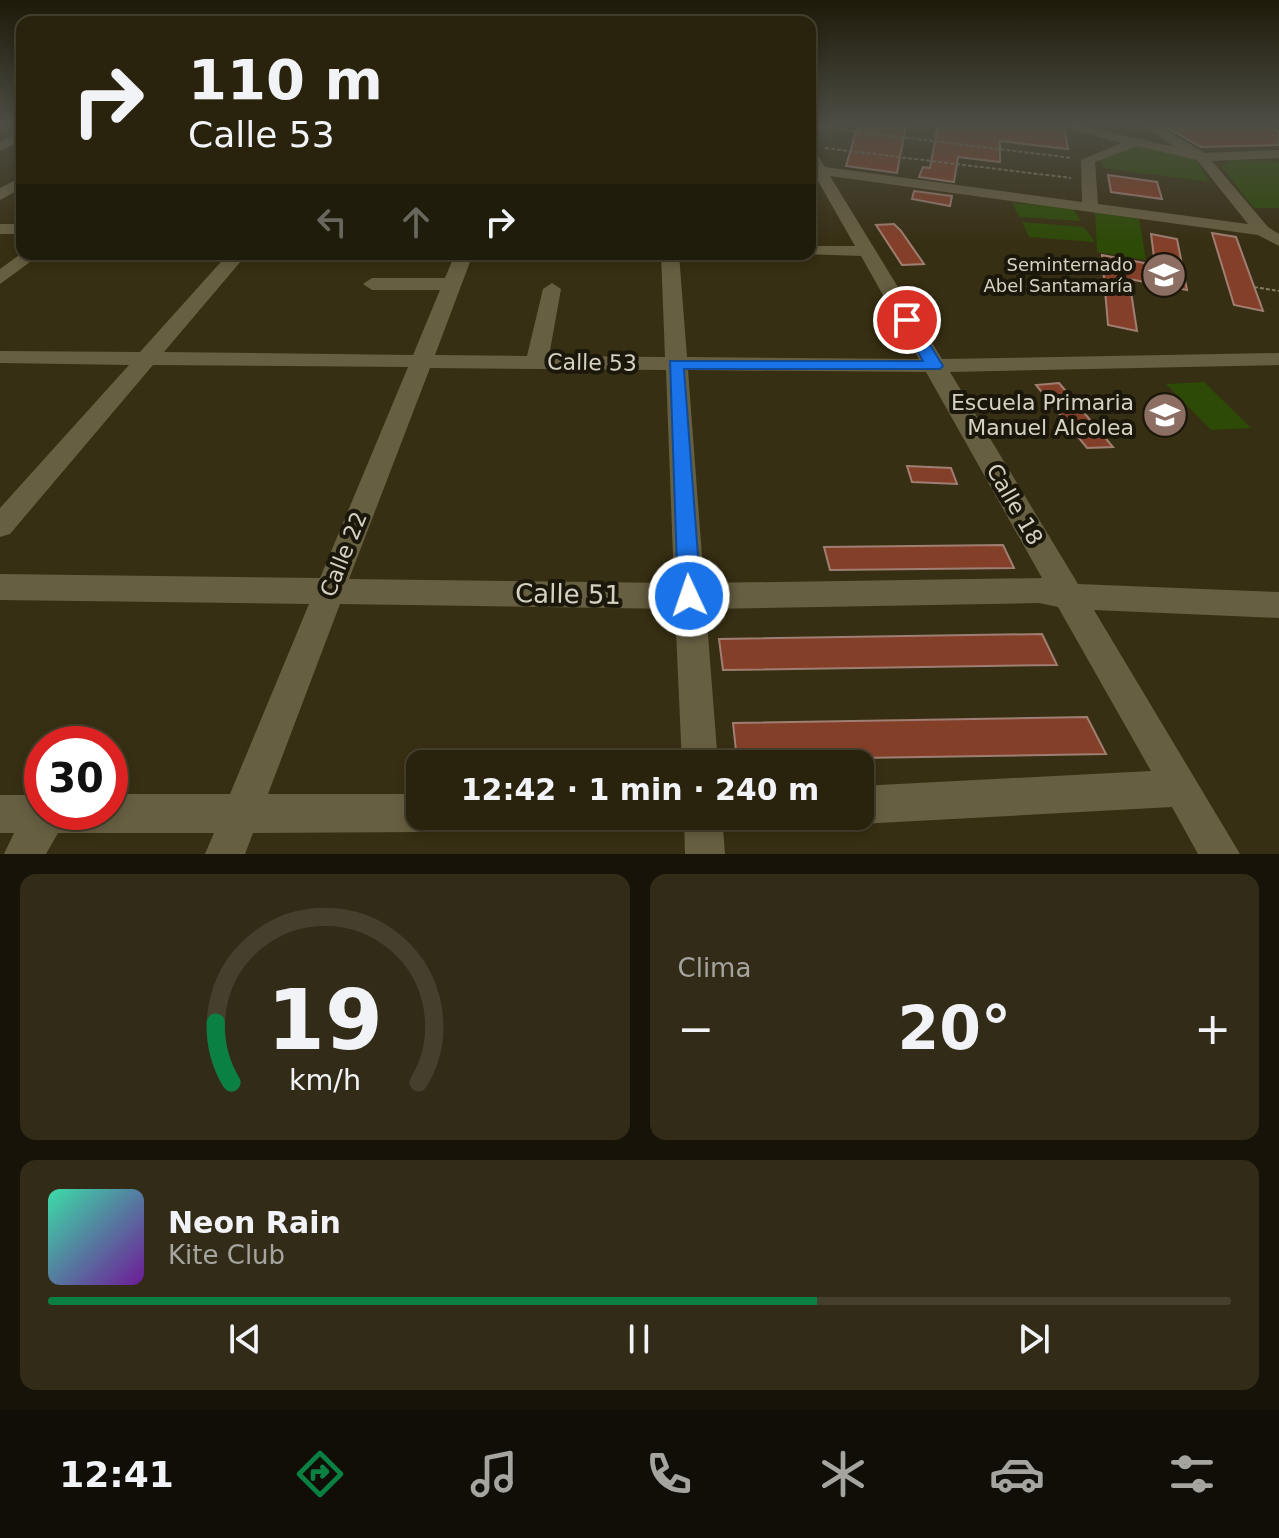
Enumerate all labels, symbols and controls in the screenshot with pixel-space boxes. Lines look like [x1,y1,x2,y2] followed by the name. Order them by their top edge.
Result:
[188,47,383,112] text: 110 m
[56,48,160,152] icon: right
[188,114,335,155] text: Calle 53
[310,200,354,244] icon: left
[394,200,438,244] icon: ahead
[478,200,522,244] icon: right
[1140,251,1188,299] school or university icon: Seminternado Abel Santamaría
[984,254,1133,296] place label: Seminternado Abel Santamaría
[873,286,941,354] pin
[885,298,929,342] icon: arrive
[547,349,637,376] street label: Calle 53
[951,390,1134,440] place label: Escuela Primaria Manuel Alcolea
[1141,391,1189,439] school or university icon: Escuela Primaria Manuel Alcolea
[981,459,1048,549] street label: Calle 18
[315,508,372,600] street label: Calle 22
[647,554,731,638] position arrow
[515,578,621,610] street label: Calle 51
[24,726,128,830] speed limit sign: 30
[461,772,819,807] text: 12:42 · 1 min · 240 m
[678,953,751,983] text: Clima
[267,972,383,1069] text: 19
[898,993,1011,1063] text: 20°
[678,1003,714,1054] text: −
[1194,1003,1231,1054] text: +
[289,1063,361,1097] text: km/h
[168,1205,341,1240] text: Neon Rain
[168,1240,285,1270] text: Kite Club
[223,1317,267,1361] icon: previous
[617,1317,661,1361] icon: pause
[1012,1317,1056,1361] icon: next
[292,1446,348,1502] icon: directions
[466,1446,522,1502] icon: music
[641,1446,697,1502] icon: phone
[815,1446,871,1502] icon: climate
[989,1446,1045,1502] icon: car
[1164,1446,1220,1502] icon: filters
[59,1454,174,1495] text: 12:41

